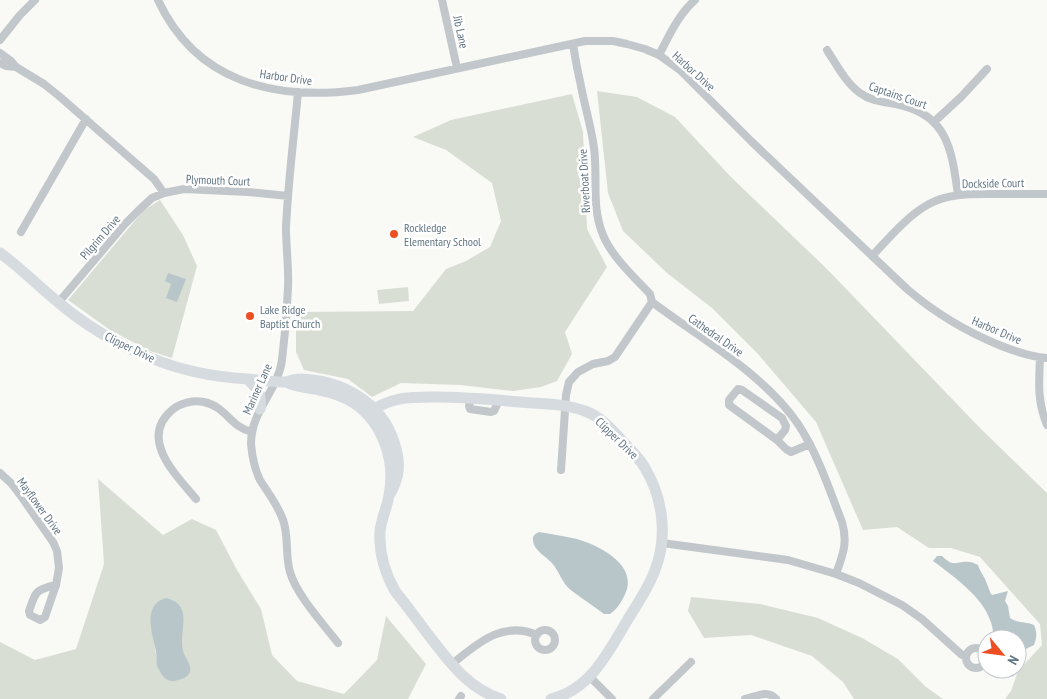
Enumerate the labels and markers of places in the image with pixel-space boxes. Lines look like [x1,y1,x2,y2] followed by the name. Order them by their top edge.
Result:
[404,220,481,249] place label: Rockledge Elementary School
[388,228,400,240] marker: Rockledge Elementary School
[260,302,320,331] place label: Lake Ridge Baptist Church
[244,310,256,322] marker: Lake Ridge Baptist Church

